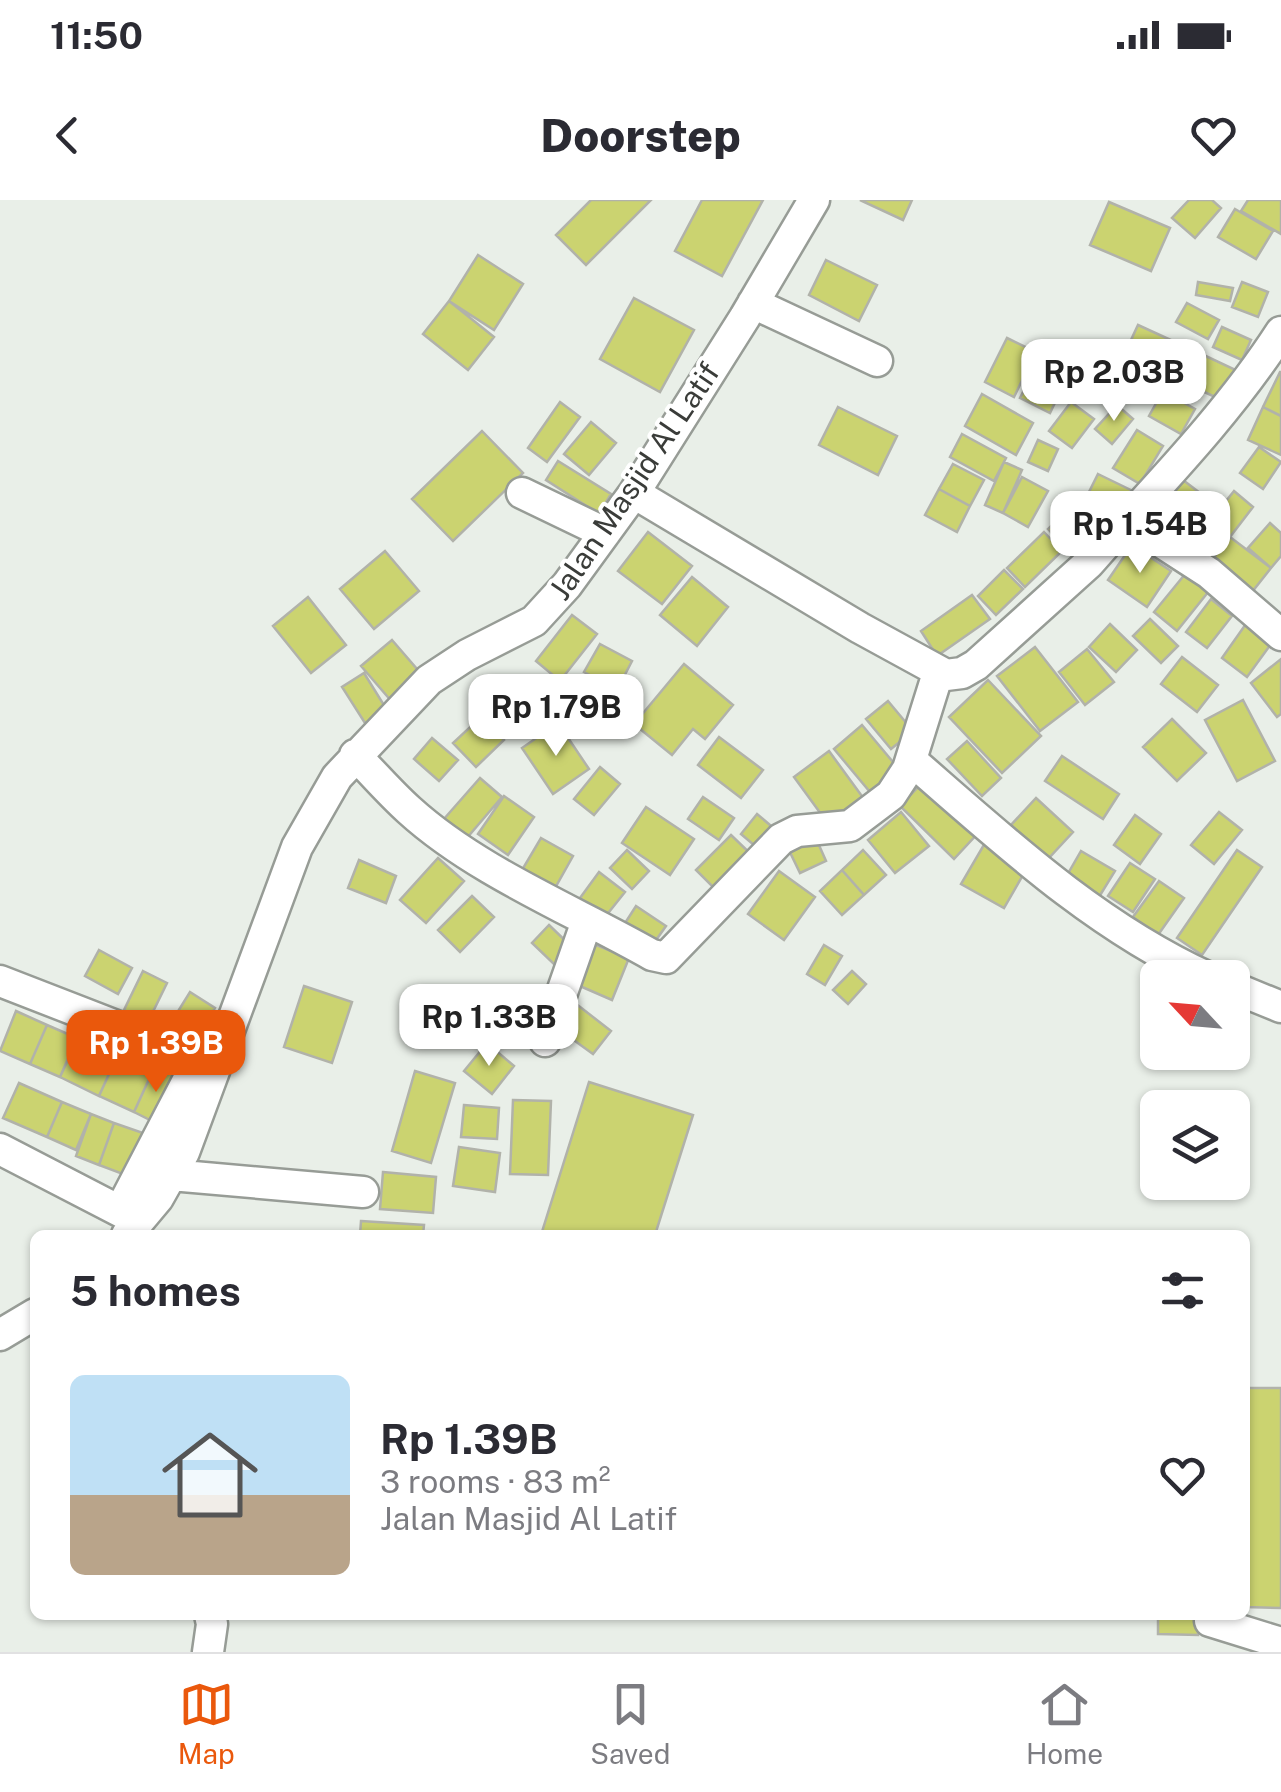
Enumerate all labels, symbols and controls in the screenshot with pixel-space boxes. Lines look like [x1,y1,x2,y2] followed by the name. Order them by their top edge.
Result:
[50,13,143,58] text: 11:50
[40,108,95,163] icon: back
[1186,108,1241,163] icon: heart
[540,109,741,162] text: Doorstep
[1011,339,1217,424] pin: Rp 2.03B
[1043,353,1185,390] text: Rp 2.03B
[541,355,727,607] street label: Jalan Masjid Al Latif
[1037,491,1243,576] pin: Rp 1.54B
[1072,505,1208,542] text: Rp 1.54B
[453,674,659,759] pin: Rp 1.79B
[490,688,622,725] text: Rp 1.79B
[1140,960,1250,1070] north arrow
[1140,960,1250,1200] map controls
[386,984,592,1069] pin: Rp 1.33B
[421,998,557,1035] text: Rp 1.33B
[53,1010,259,1095] pin: Rp 1.39B
[88,1024,224,1061] text: Rp 1.39B
[1140,1090,1250,1200] button: layers
[1155,1263,1210,1318] icon: filters
[70,1266,241,1315] text: 5 homes
[380,1414,557,1463] text: Rp 1.39B
[150,1415,270,1535] icon: home
[1155,1448,1210,1503] icon: heart
[380,1463,611,1500] text: 3 rooms · 83 m²
[380,1500,677,1537] text: Jalan Masjid Al Latif
[178,1677,235,1770] tab: Map
[590,1677,670,1770] tab: Saved
[1026,1677,1103,1770] tab: Home

